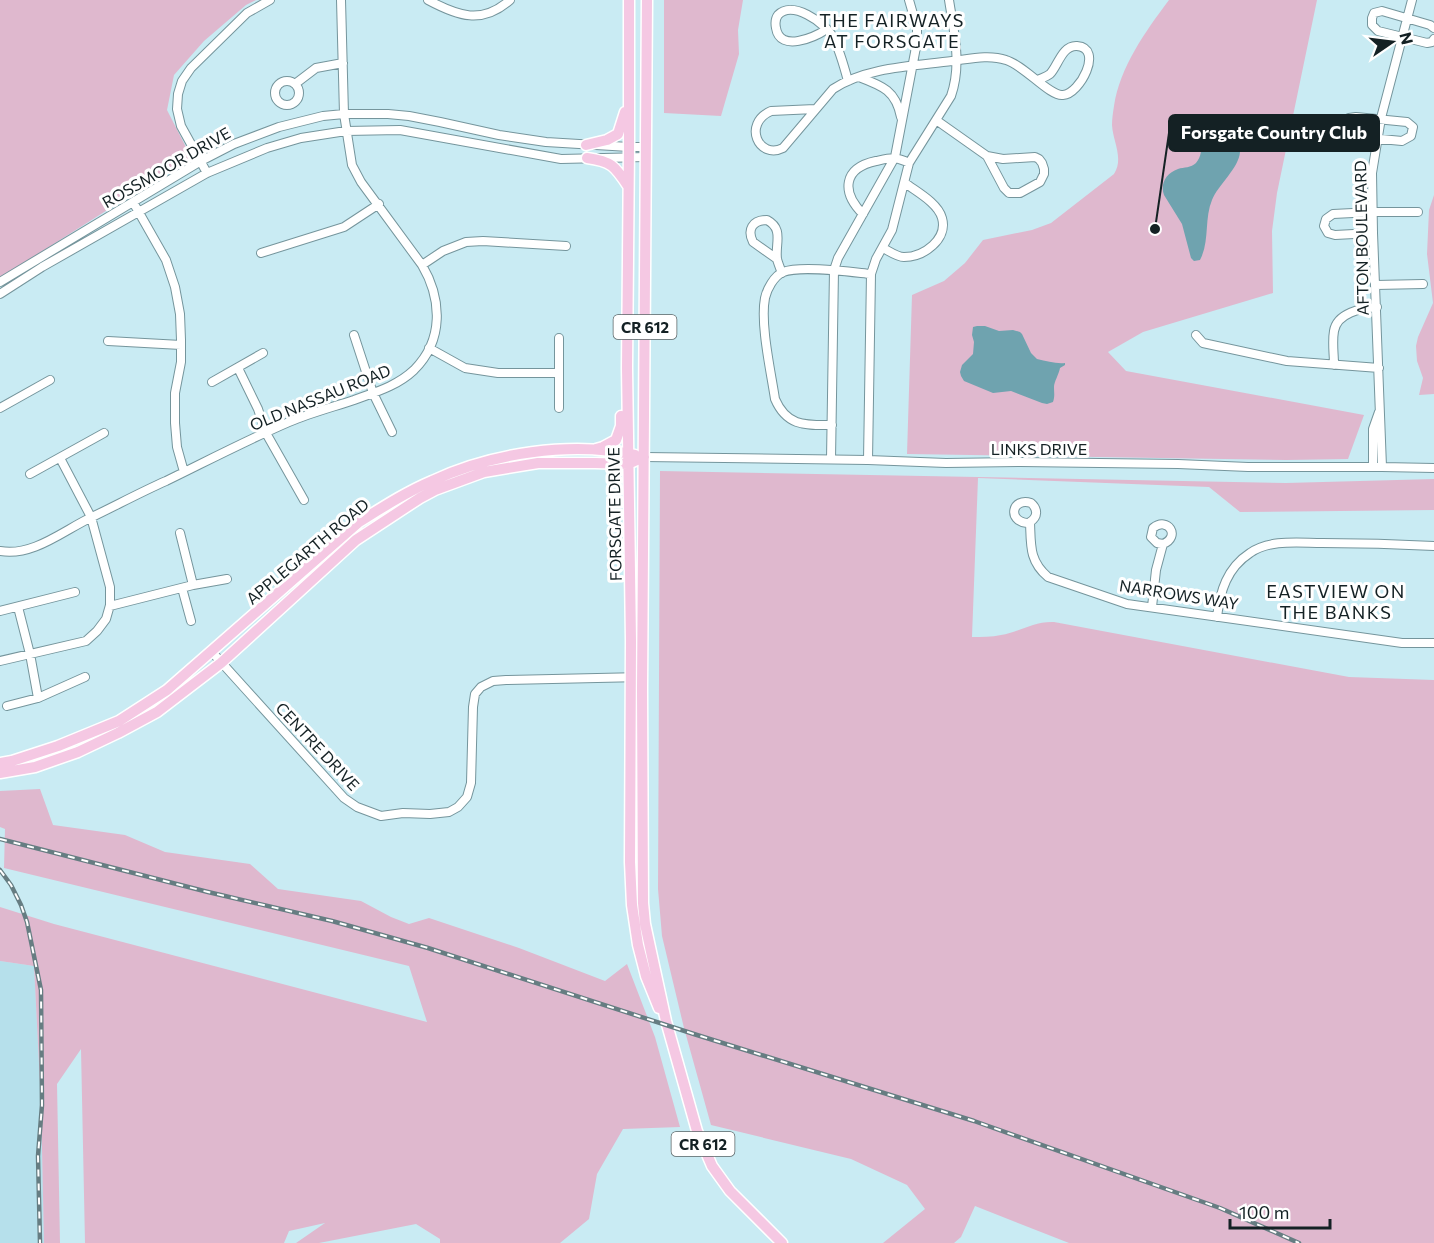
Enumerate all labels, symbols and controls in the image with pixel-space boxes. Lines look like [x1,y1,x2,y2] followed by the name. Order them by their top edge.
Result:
[819,9,965,52] district label: THE FAIRWAYS AT FORSGATE
[1362,12,1422,72] north arrow
[1396,30,1418,46] text: N
[1169,115,1379,151] callout: Forsgate Country Club
[1181,121,1368,143] text: Forsgate Country Club
[99,123,233,211] street label: ROSSMOOR DRIVE
[1350,160,1372,316] street label: AFTON BOULEVARD
[614,315,676,339] road number: CR 612
[247,360,393,434] street label: OLD NASSAU ROAD
[991,439,1087,458] street label: LINKS DRIVE
[603,447,625,581] street label: FORSGATE DRIVE
[242,494,372,608] street label: APPLEGARTH ROAD
[1118,575,1241,613] street label: NARROWS WAY
[1266,580,1406,623] district label: EASTVIEW ON THE BANKS
[272,698,364,794] street label: CENTRE DRIVE
[672,1132,734,1156] road number: CR 612
[1230,1192,1330,1230] scale bar
[1239,1201,1289,1223] text: 100 m

